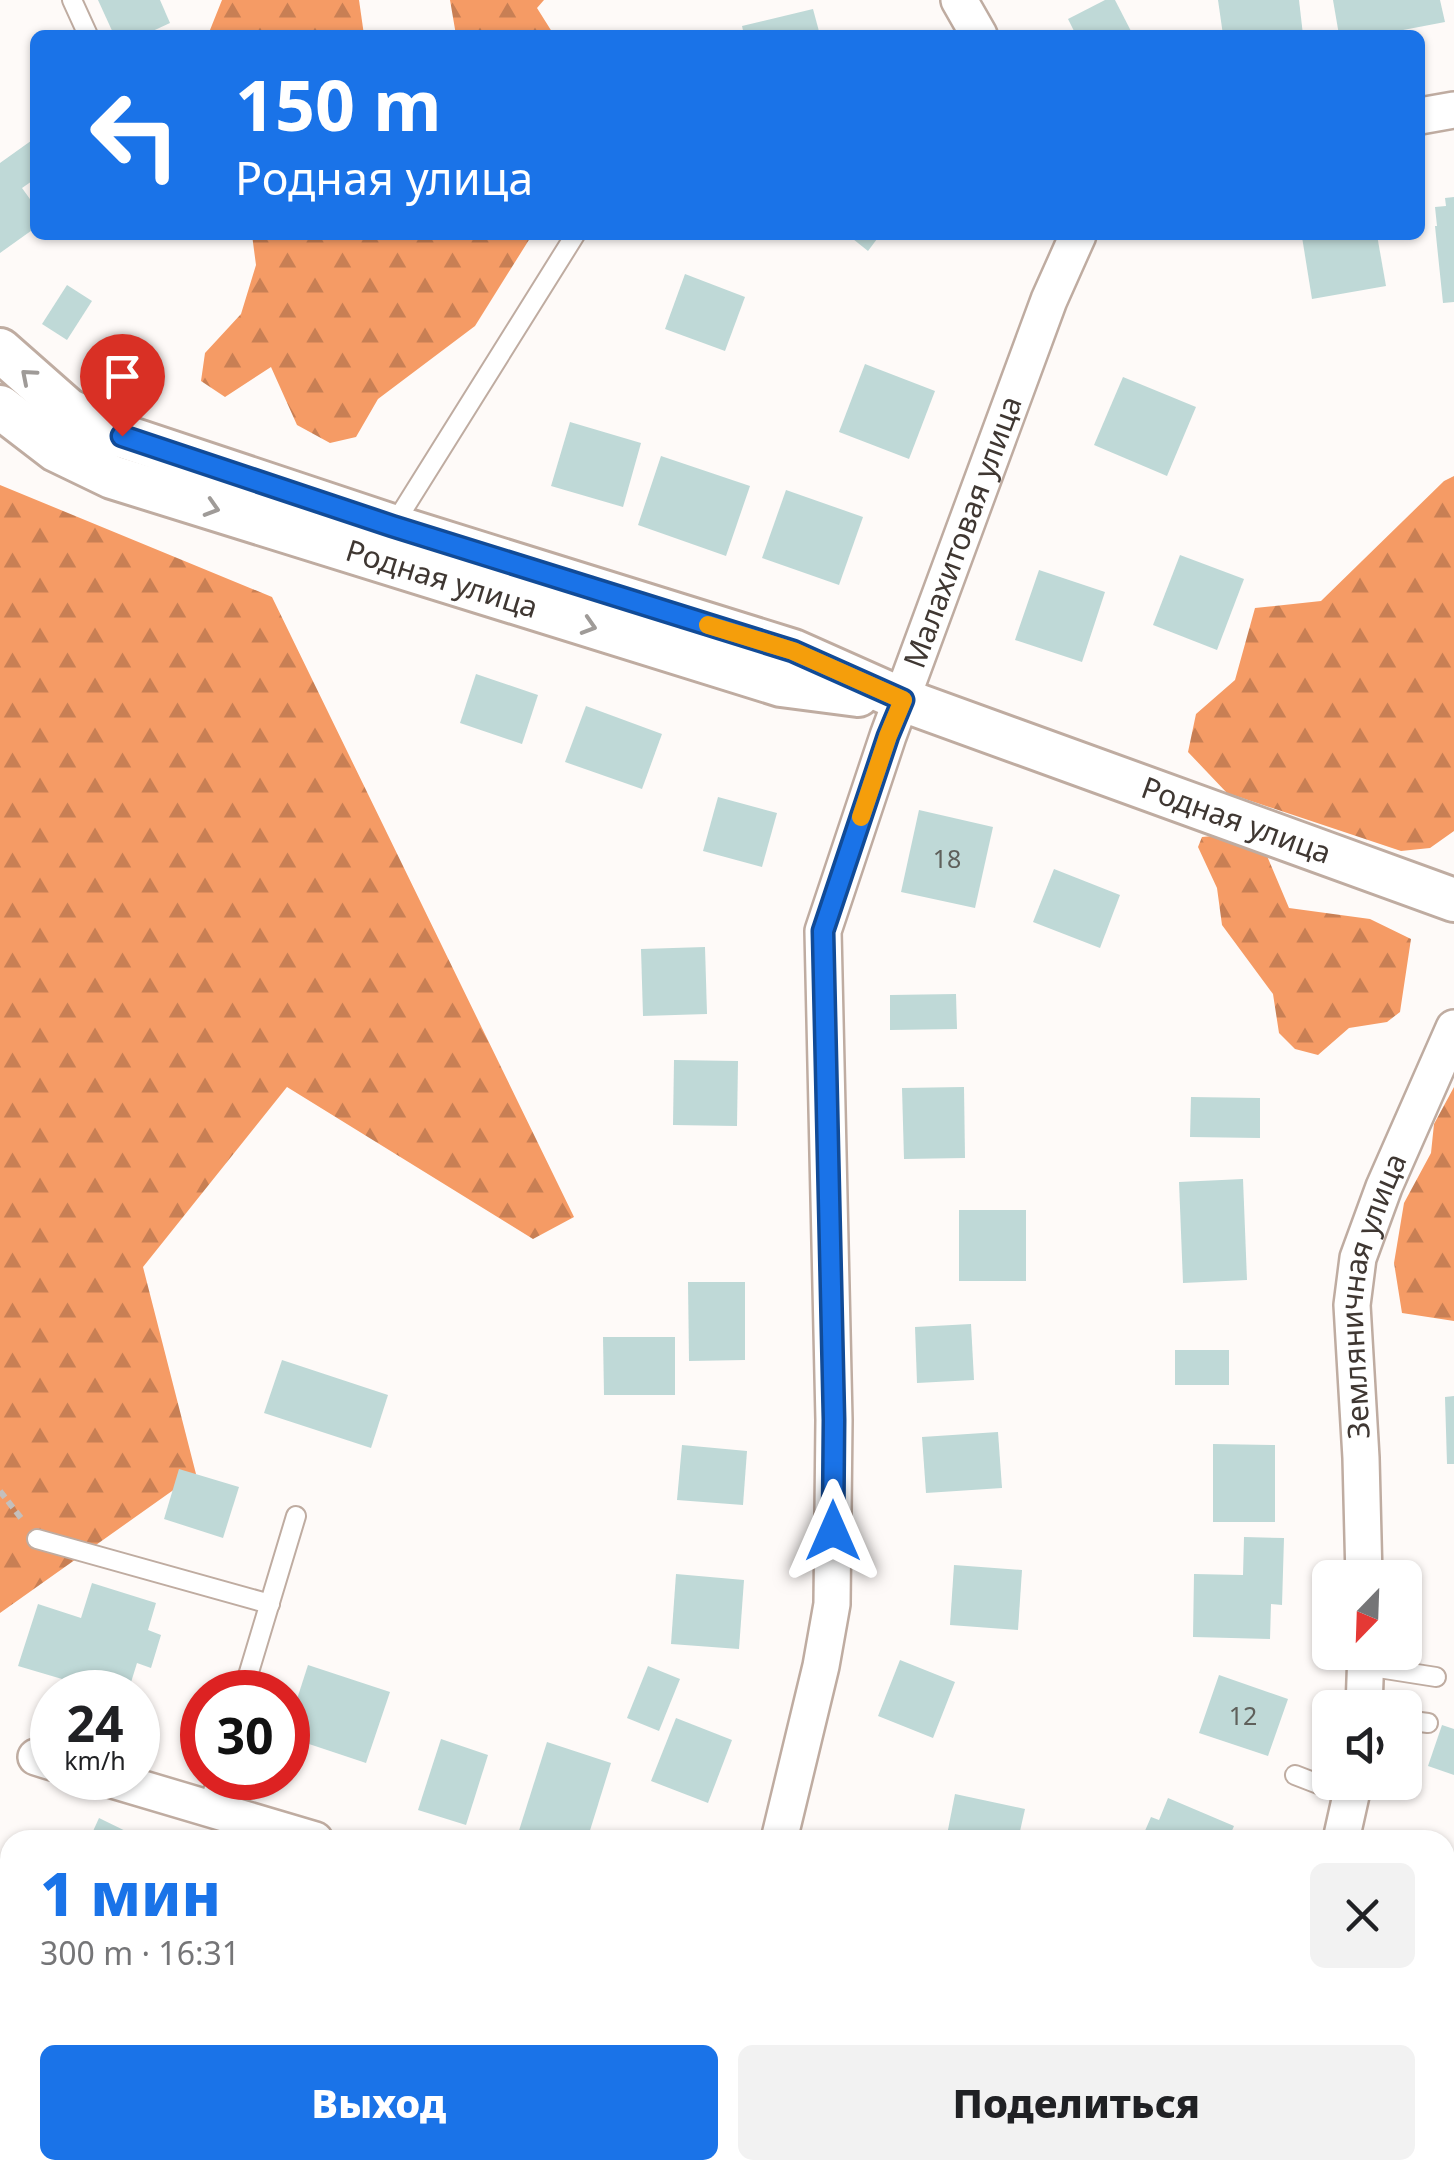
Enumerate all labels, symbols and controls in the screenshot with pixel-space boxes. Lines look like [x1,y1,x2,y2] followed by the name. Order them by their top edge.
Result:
[235,56,442,152] text: 150 m
[70,70,200,200] icon: left
[235,147,533,208] text: Родная улица
[80,334,165,437] pin
[95,349,150,404] icon: arrive
[22,369,40,387] one-way arrow
[893,390,1031,673] street label: Малахитовая улица
[203,496,220,517] one-way arrow
[341,529,543,627] street label: Родная улица
[580,614,597,634] one-way arrow
[1136,766,1337,873] street label: Родная улица
[933,841,961,875] house number: 18
[1329,1146,1415,1440] street label: Земляничная улица
[781,1479,885,1583] position arrow
[1312,1560,1422,1670] north arrow
[1312,1560,1422,1800] map controls
[180,1670,310,1800] speed limit sign: 30
[66,1689,124,1757] text: 24
[1312,1690,1422,1800] button: sound
[1229,1698,1257,1732] house number: 12
[64,1743,126,1777] text: km/h
[40,1852,221,1934] text: 1 мин
[1310,1863,1415,1968] button: close
[40,1931,240,1974] text: 300 m · 16:31
[40,2045,718,2160] button: Выход
[738,2045,1415,2160] button: Поделиться

